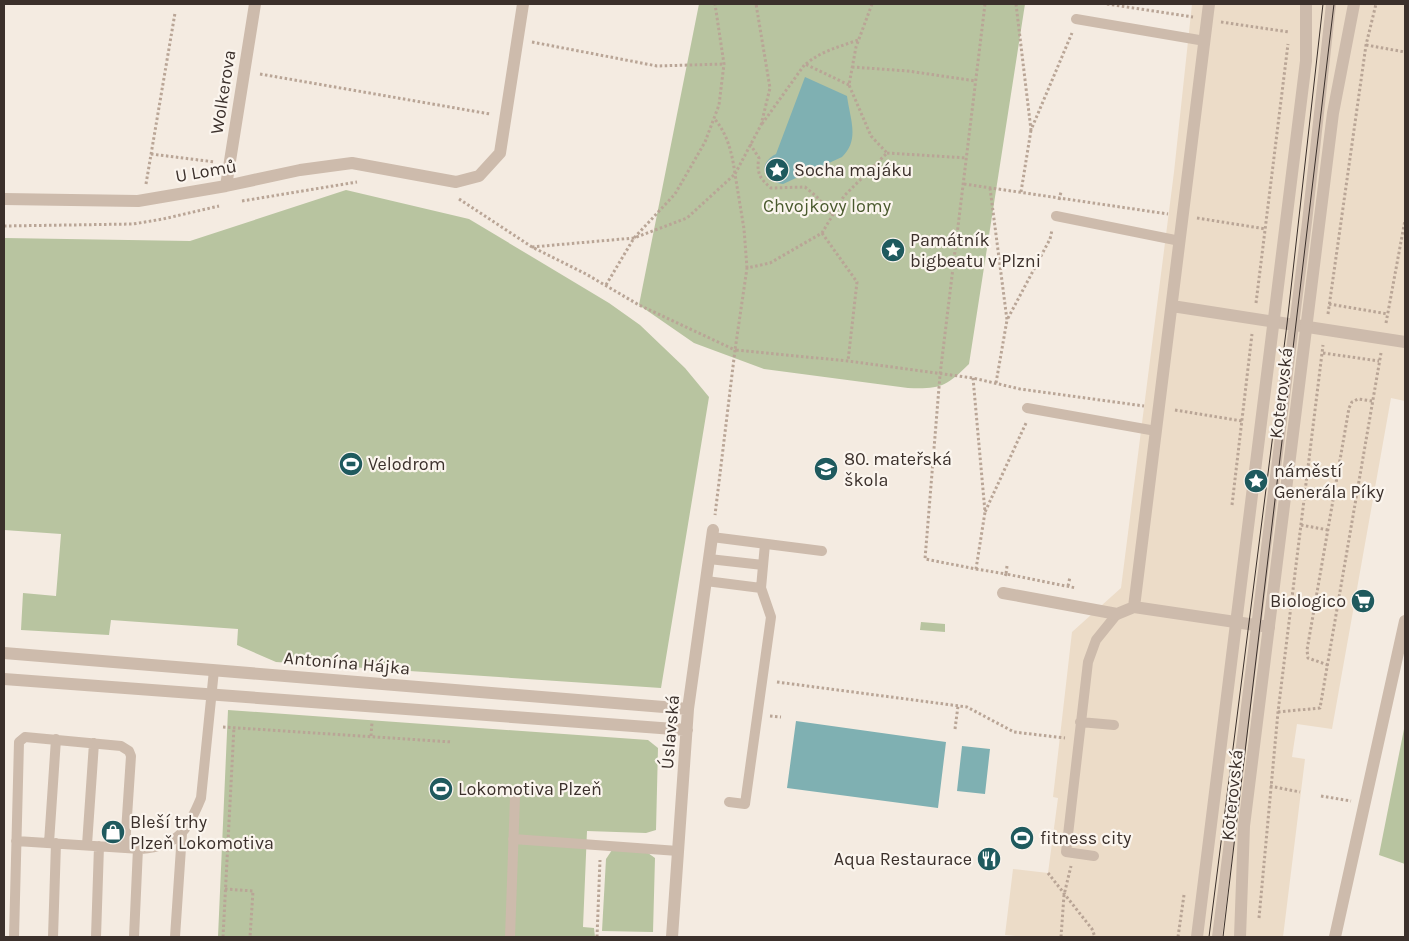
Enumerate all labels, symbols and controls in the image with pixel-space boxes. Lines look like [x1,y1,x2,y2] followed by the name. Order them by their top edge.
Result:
[205,48,241,136] street label: Wolkerova
[174,155,238,187] street label: U Lomů
[764,157,790,183] place icon: Socha majáku
[794,159,912,181] place label: Socha majáku
[763,195,892,217] park label: Chvojkovy lomy
[910,229,1041,272] place label: Památník bigbeatu v Plzni
[880,237,906,263] place icon: Památník bigbeatu v Plzni
[1264,346,1298,440] street label: Koterovská
[844,448,952,491] place label: 80. mateřská škola
[338,451,364,477] sports icon: Velodrom
[368,453,446,475] place label: Velodrom
[813,456,839,482] school or university icon: 80. mateřská škola
[1274,460,1385,503] place label: náměstí Generála Píky
[1243,468,1269,494] place icon: náměstí Generála Píky
[1350,588,1376,614] supermarket icon: Biologico
[1270,590,1346,612] place label: Biologico
[283,647,411,679] street label: Antonína Hájka
[655,694,684,770] street label: Úslavská
[1216,748,1248,842] street label: Koterovská
[428,776,454,802] sports icon: Lokomotiva Plzeň
[458,778,602,800] place label: Lokomotiva Plzeň
[130,811,274,854] place label: Bleší trhy Plzeň Lokomotiva
[100,819,126,845] shop icon: Bleší trhy Plzeň Lokomotiva
[1009,825,1035,851] sports icon: fitness city
[1040,827,1132,849] place label: fitness city
[976,846,1002,872] restaurant icon: Aqua Restaurace
[834,848,972,870] place label: Aqua Restaurace

